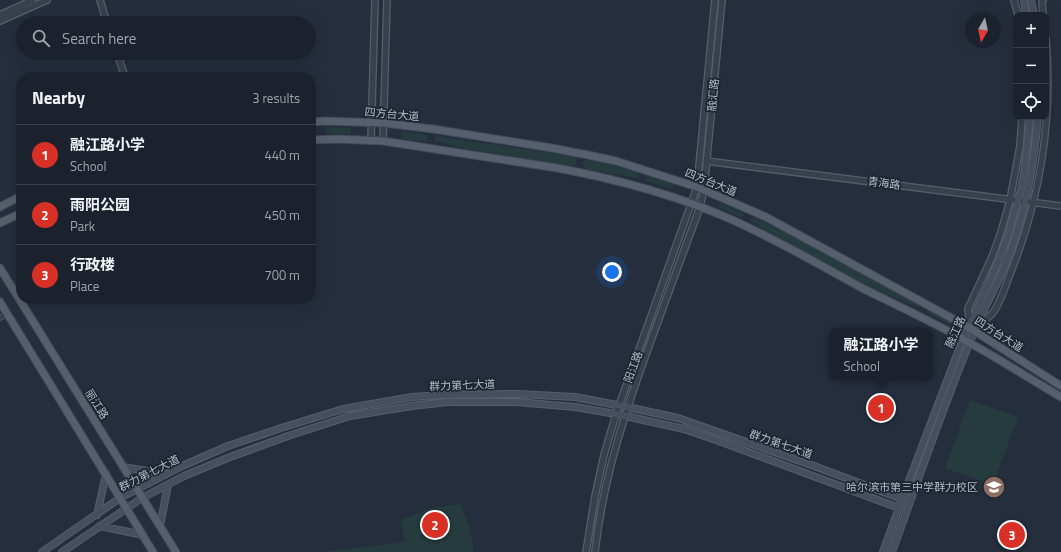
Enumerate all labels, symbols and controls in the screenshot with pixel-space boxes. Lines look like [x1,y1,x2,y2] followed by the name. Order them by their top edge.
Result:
[965,12,1001,48] north arrow
[1013,12,1049,120] map controls
[1013,12,1049,48] button: +
[16,16,316,60] search box
[30,27,52,49] icon: search
[62,27,136,50] text: Search here
[1013,48,1049,84] button: −
[704,78,722,112] street label: 融汇路
[1013,84,1049,120] button: locate
[32,85,85,111] text: Nearby
[252,88,300,108] text: 3 results
[364,104,420,124] street label: 四方台大道
[70,133,145,156] text: 融江路小学
[41,145,49,165] text: 1
[264,145,300,165] text: 440 m
[70,156,106,176] text: School
[683,164,739,200] street label: 四方台大道
[867,173,901,193] street label: 青海路
[70,193,130,216] text: 雨阳公园
[41,205,49,225] text: 2
[264,205,300,225] text: 450 m
[70,216,95,236] text: Park
[70,253,115,276] text: 行政楼
[602,262,622,282] your location
[41,265,49,285] text: 3
[264,265,300,285] text: 700 m
[70,276,99,296] text: Place
[971,313,1027,355] street label: 四方台大道
[941,314,969,350] street label: 融江路
[829,328,933,380] popup
[843,333,919,356] text: 融江路小学
[620,349,646,385] street label: 阳江路
[843,356,880,376] text: School
[429,376,495,394] street label: 群力第七大道
[81,386,113,422] street label: 丽江路
[868,393,894,423] pin: 1
[747,426,815,462] street label: 群力第七大道
[116,451,182,495] street label: 群力第七大道
[981,474,1007,500] school or university icon: 哈尔滨市第三中学群力校区
[846,479,978,495] place label: 哈尔滨市第三中学群力校区
[422,510,448,540] pin: 2
[999,520,1025,550] pin: 3

